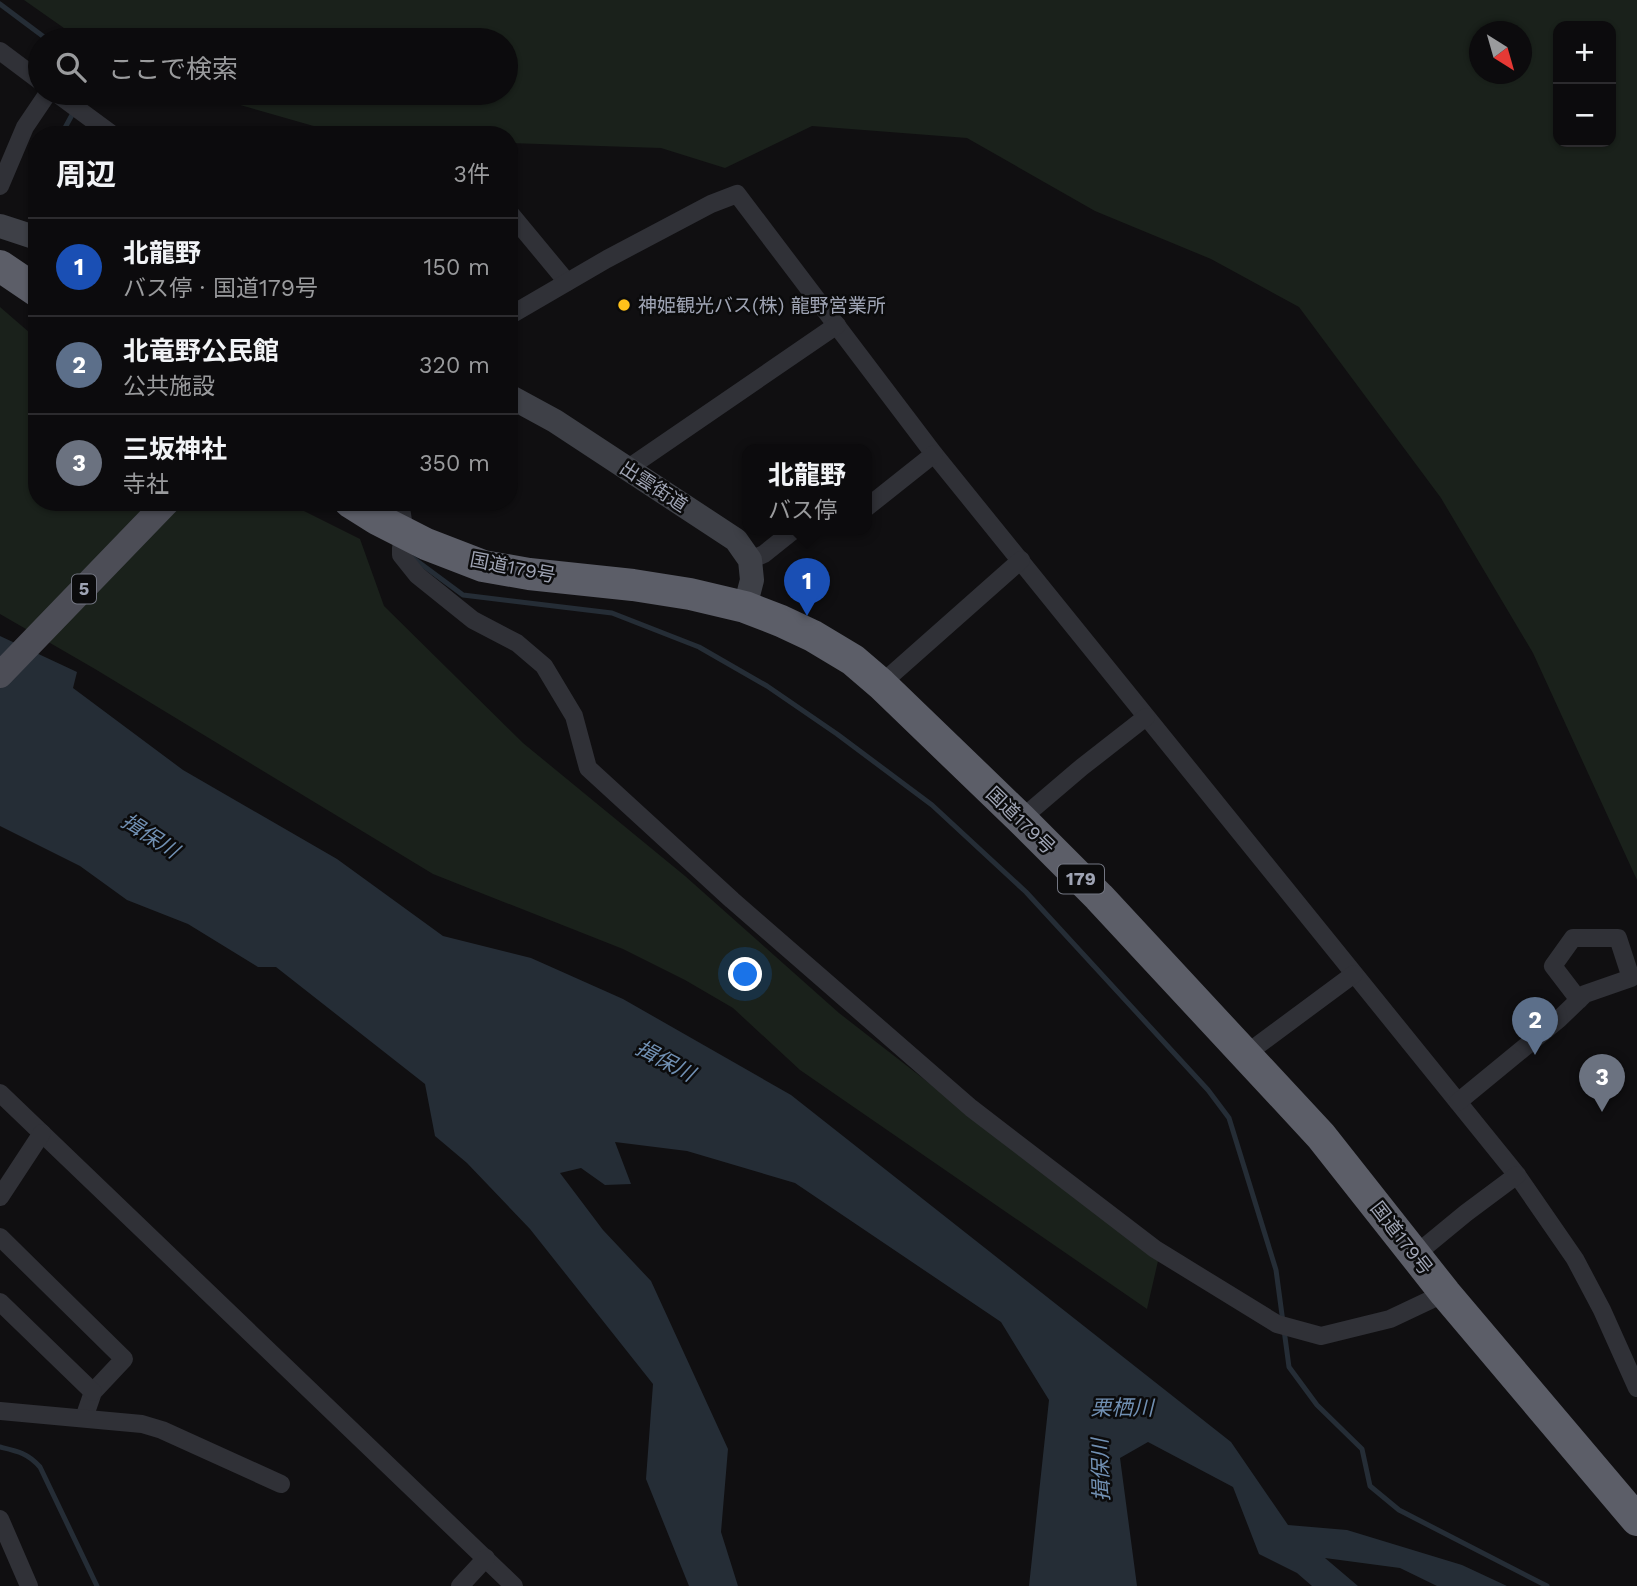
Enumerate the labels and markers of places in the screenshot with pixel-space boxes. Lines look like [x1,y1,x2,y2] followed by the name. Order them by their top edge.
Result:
[638,294,886,317] place label: 神姫観光バス(株) 龍野営業所
[616,297,632,313] marker: 神姫観光バス(株) 龍野営業所
[784,558,830,616] pin: 1
[1512,997,1558,1055] pin: 2
[1579,1054,1625,1112] pin: 3

